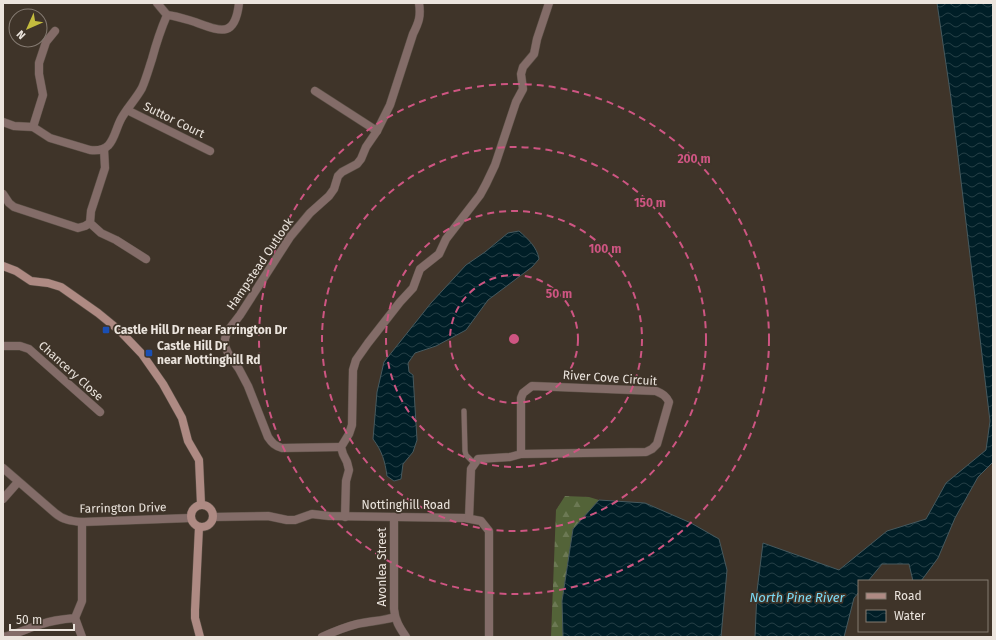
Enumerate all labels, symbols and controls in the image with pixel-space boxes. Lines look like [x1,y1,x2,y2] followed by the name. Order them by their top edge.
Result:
[8,8,48,48] north arrow
[14,28,28,42] text: N
[141,99,207,141] street label: Suttor Court
[677,152,711,166] text: 200 m
[634,196,666,210] text: 150 m
[224,214,297,313] street label: Hampstead Outlook
[589,242,621,256] text: 100 m
[546,287,572,301] text: 50 m
[114,323,287,337] place label: Castle Hill Dr near Farrington Dr
[101,325,111,335] marker: Castle Hill Dr near Farrington Dr
[507,332,521,346] centre of rings
[36,338,106,404] street label: Chancery Close
[157,339,261,367] place label: Castle Hill Dr near Nottinghill Rd
[144,348,154,358] marker: Castle Hill Dr near Nottinghill Rd
[562,368,658,388] street label: River Cove Circuit
[362,498,450,512] street label: Nottinghill Road
[79,500,167,516] street label: Farrington Drive
[375,527,389,606] street label: Avonlea Street
[858,580,988,632] legend
[894,589,922,603] text: Road
[750,590,845,605] water label: North Pine River
[10,606,74,632] scale bar
[894,609,926,623] text: Water
[16,613,42,627] text: 50 m

